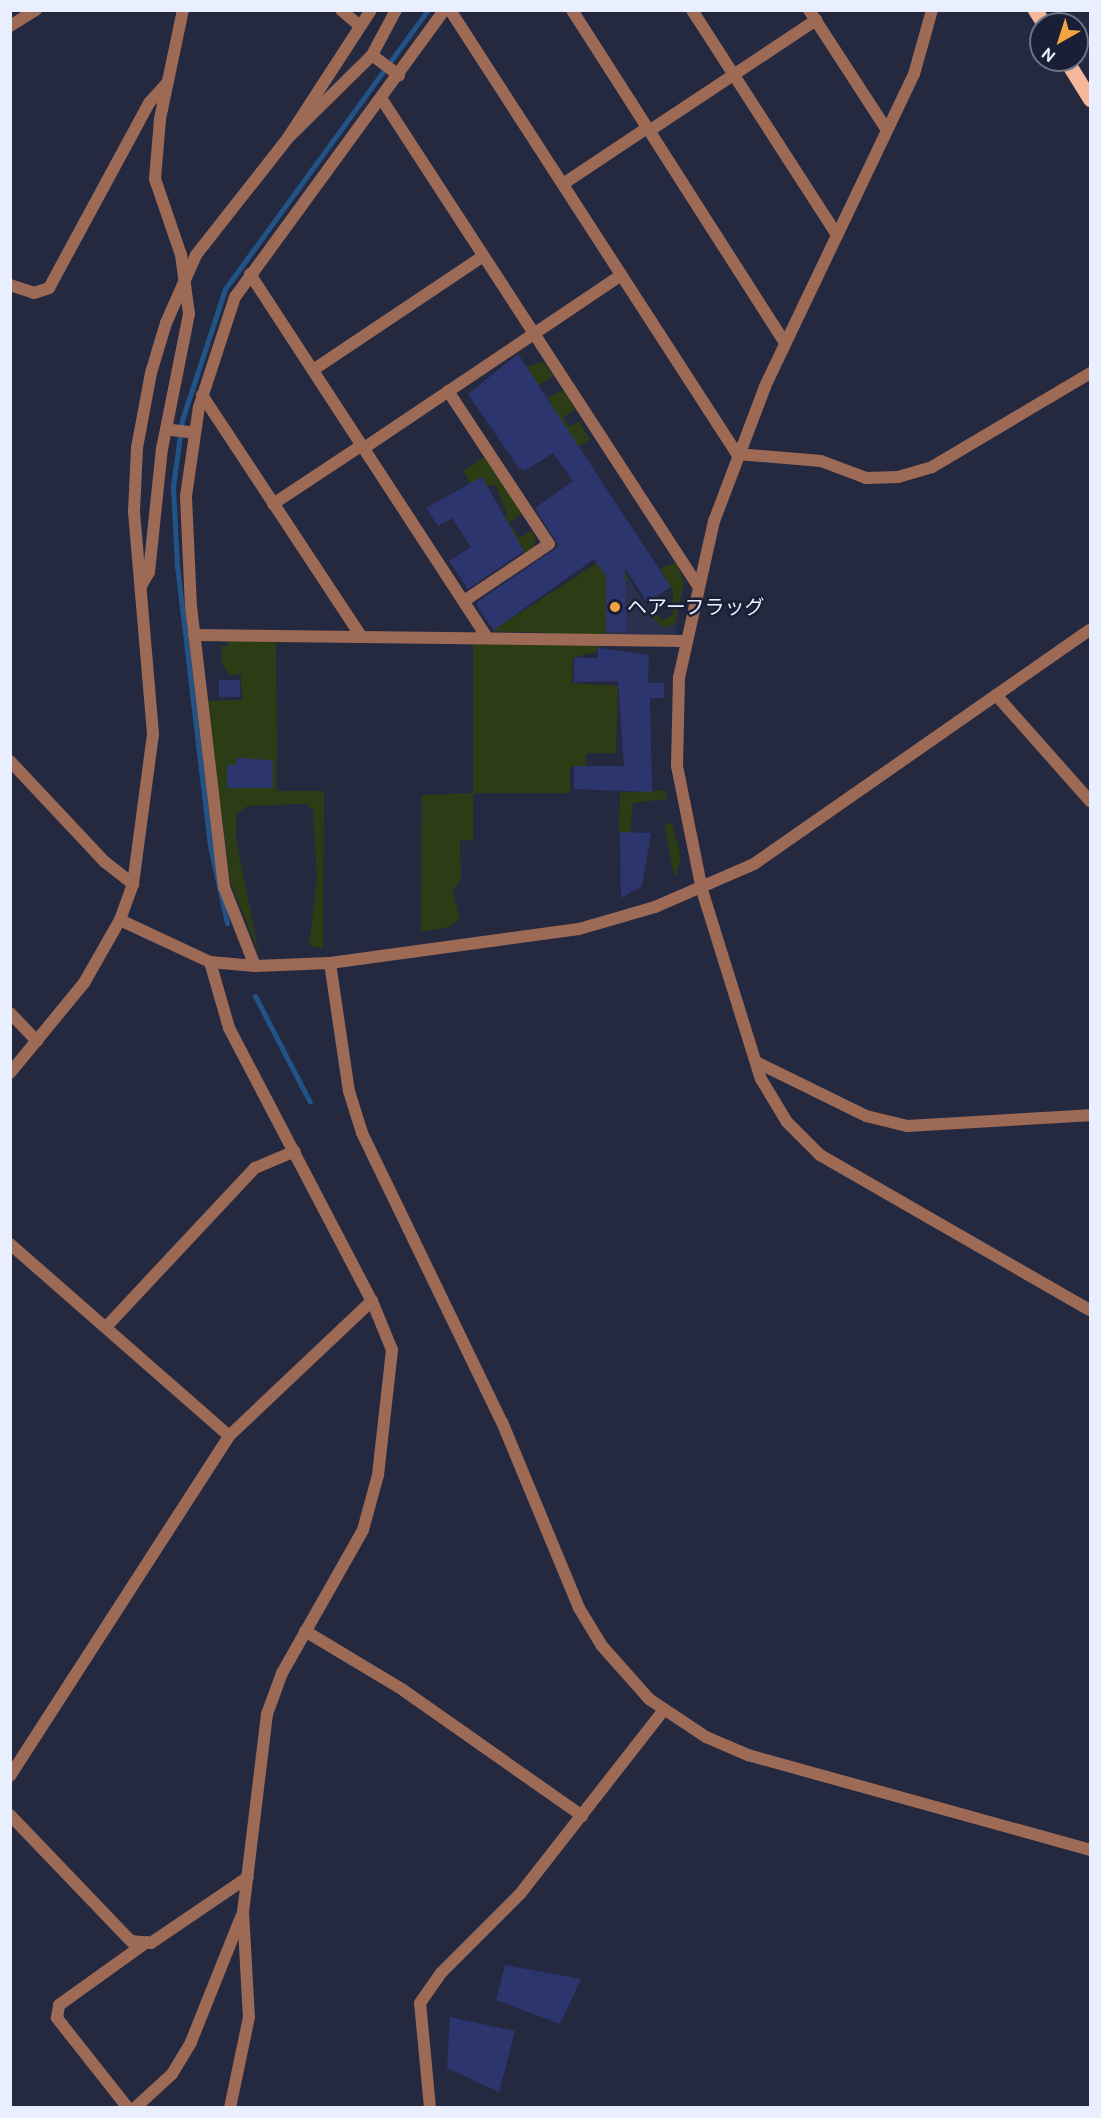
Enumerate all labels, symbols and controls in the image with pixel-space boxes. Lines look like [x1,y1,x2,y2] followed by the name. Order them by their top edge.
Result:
[1029,12,1089,72] north arrow
[1037,43,1060,67] text: N
[627,595,766,619] place label: ヘアーフラッグ
[608,600,622,614] marker: ヘアーフラッグ

